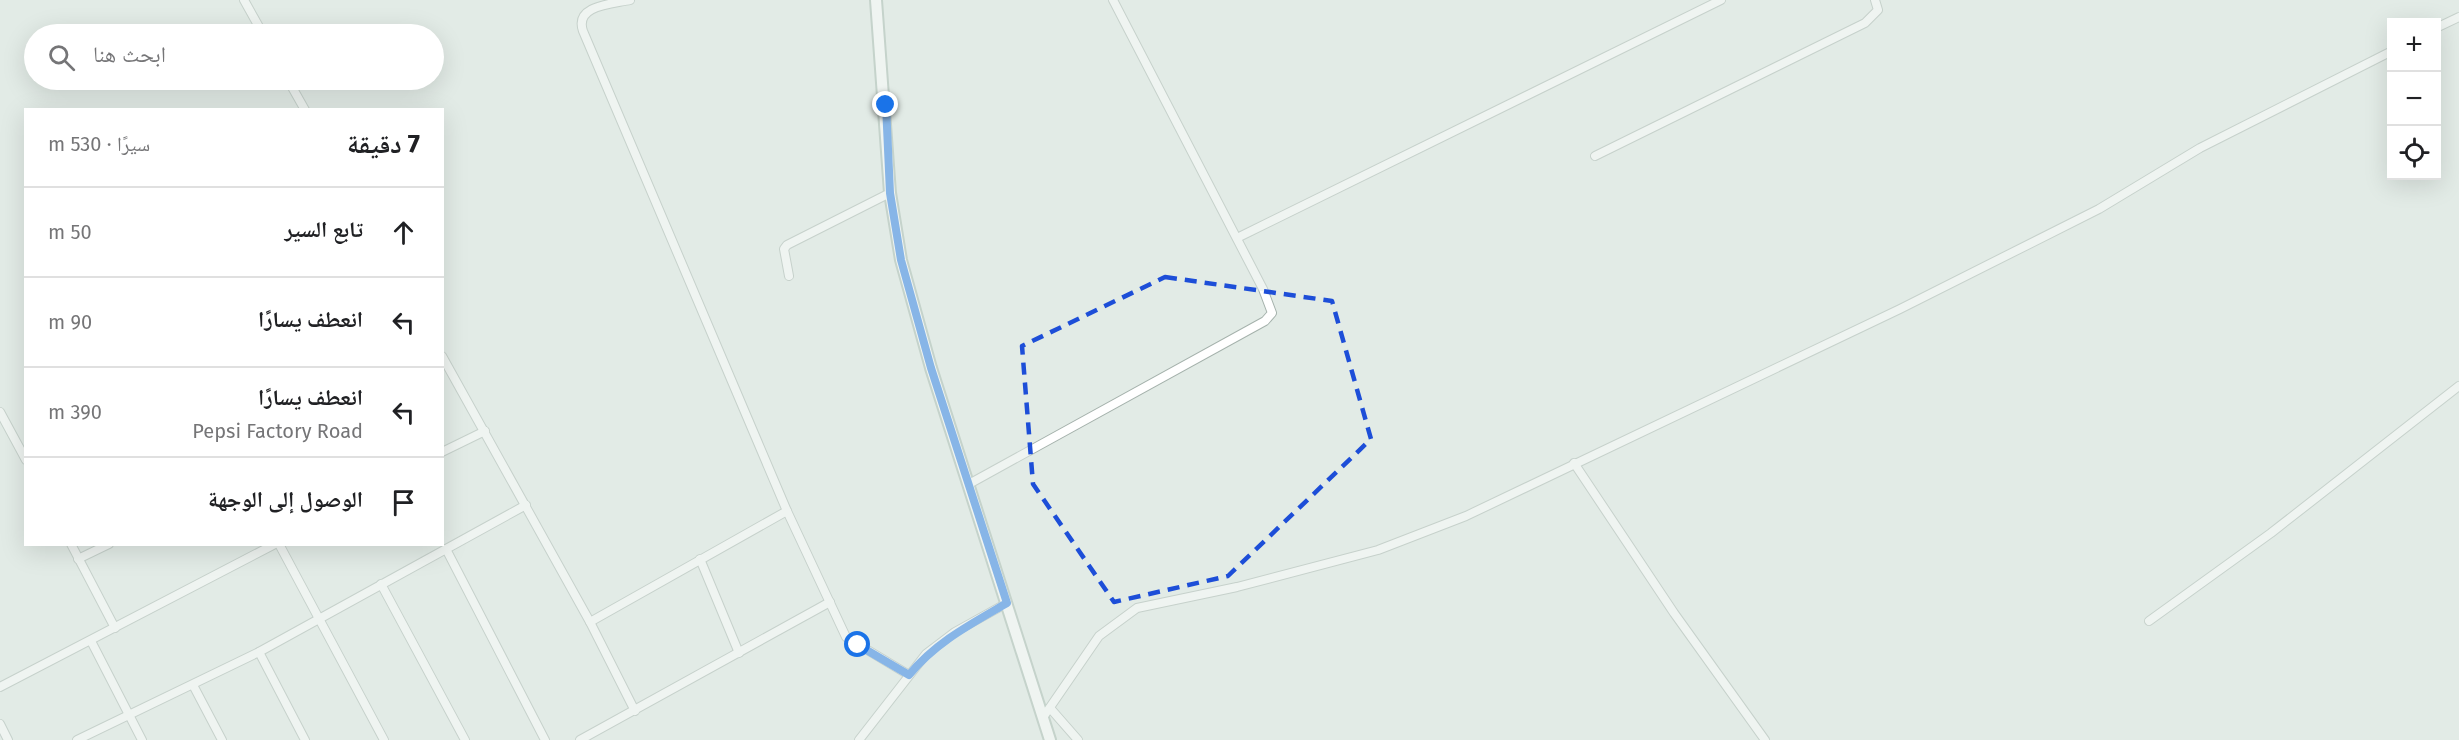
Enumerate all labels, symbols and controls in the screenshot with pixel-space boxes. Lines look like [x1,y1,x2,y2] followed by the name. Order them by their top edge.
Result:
[2387,18,2441,180] map controls
[2387,18,2441,72] button: +
[24,24,444,90] search box
[45,41,78,74] icon: search
[93,41,166,68] text: ابحث هنا
[2387,72,2441,126] button: −
[872,91,898,117] route end
[2387,126,2441,180] button: locate
[347,129,420,160] text: 7 دقيقة
[48,132,150,156] text: سيرًا · 530 m
[284,216,363,243] text: تابع السير
[387,216,420,249] icon: ahead
[48,220,92,244] text: 50 m
[258,306,363,333] text: انعطف يسارًا
[387,306,420,339] icon: left
[48,310,92,334] text: 90 m
[258,384,363,411] text: انعطف يسارًا
[387,396,420,429] icon: left
[48,400,102,424] text: 390 m
[192,419,363,443] text: Pepsi Factory Road
[208,486,363,513] text: الوصول إلى الوجهة
[387,486,420,519] icon: arrive
[844,631,870,657] route start

